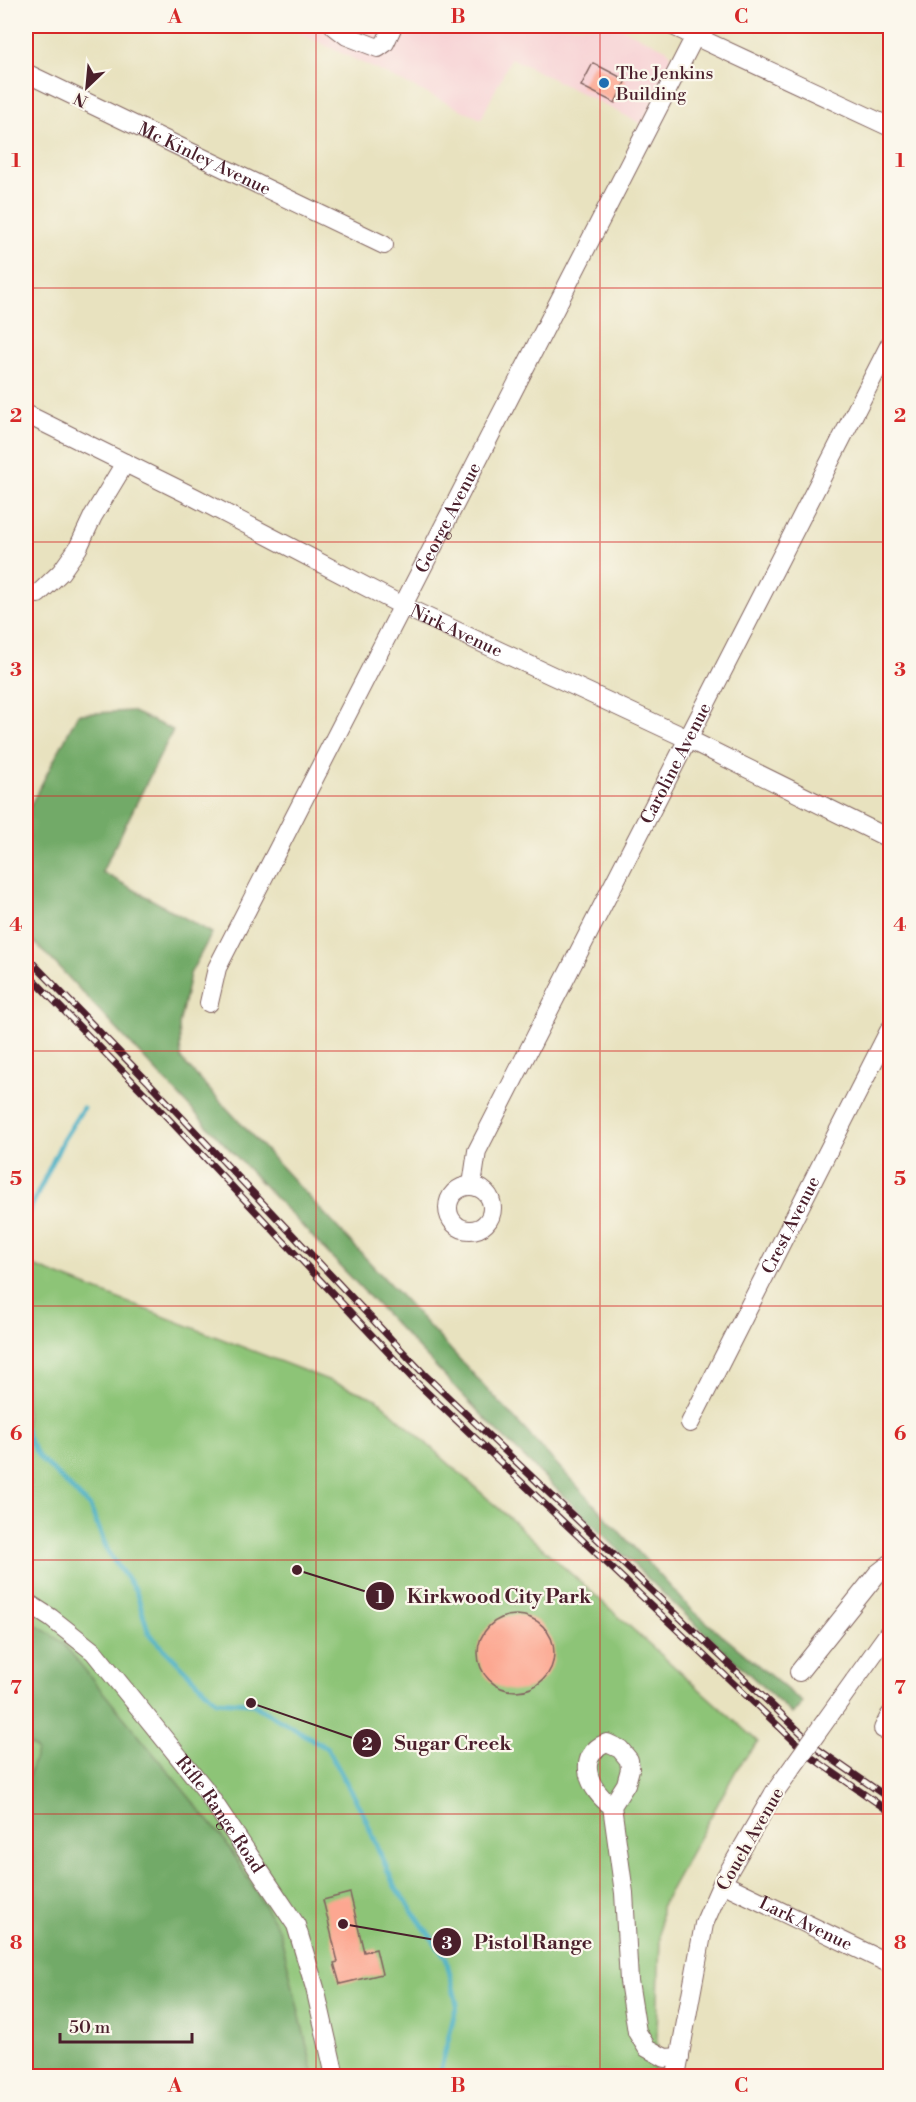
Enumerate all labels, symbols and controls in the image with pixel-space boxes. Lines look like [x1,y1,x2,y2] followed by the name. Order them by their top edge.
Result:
[167,5,183,30] text: A
[450,5,466,30] text: B
[734,5,748,30] text: C
[57,57,117,117] north arrow
[615,62,713,106] place label: The Jenkins Building
[597,76,611,90] marker: The Jenkins Building
[70,88,91,111] text: N
[134,117,274,201] street label: Mc Kinley Avenue
[11,149,21,174] text: 1
[895,149,905,174] text: 1
[10,404,22,429] text: 2
[894,404,906,429] text: 2
[410,459,486,577] street label: George Avenue
[406,600,506,663] street label: Nirk Avenue
[10,658,22,683] text: 3
[894,658,906,683] text: 3
[635,699,717,828] street label: Caroline Avenue
[9,913,23,938] text: 4
[893,913,907,938] text: 4
[10,1167,22,1192] text: 5
[894,1167,906,1192] text: 5
[757,1173,825,1278] street label: Crest Avenue
[10,1422,23,1447] text: 6
[894,1422,907,1447] text: 6
[365,1577,603,1615] callout: Kirkwood City Park
[407,1585,592,1610] text: Kirkwood City Park
[376,1586,385,1609] text: 1
[10,1676,22,1701] text: 7
[894,1676,906,1701] text: 7
[352,1724,524,1762] callout: Sugar Creek
[394,1732,512,1757] text: Sugar Creek
[361,1733,373,1756] text: 2
[170,1751,269,1878] street label: Rifle Range Road
[712,1784,789,1895] street label: Couch Avenue
[755,1892,856,1956] street label: Lark Avenue
[432,1923,604,1961] callout: Pistol Range
[10,1931,23,1956] text: 8
[474,1931,592,1956] text: Pistol Range
[894,1931,907,1956] text: 8
[442,1932,453,1955] text: 3
[60,2006,192,2044] scale bar
[69,2016,111,2039] text: 50 m
[167,2074,183,2099] text: A
[450,2074,466,2099] text: B
[734,2074,748,2099] text: C

